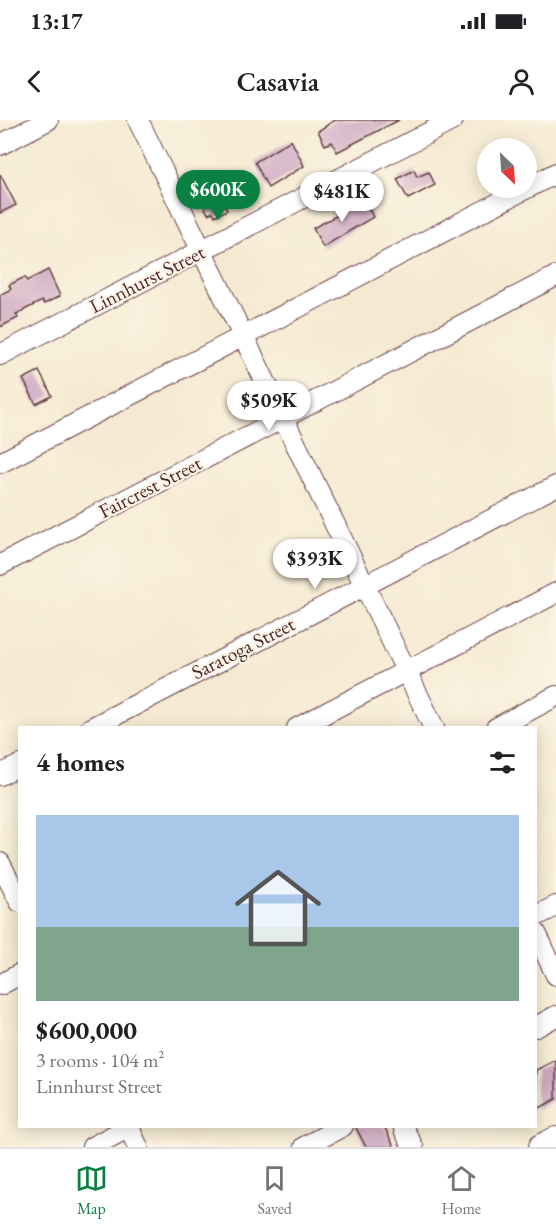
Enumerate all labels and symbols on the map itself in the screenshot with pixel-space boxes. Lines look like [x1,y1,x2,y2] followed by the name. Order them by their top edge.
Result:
[477,138,537,198] north arrow
[176,170,260,221] pin: $600K
[300,172,384,223] pin: $481K
[85,239,210,319] street label: Linnhurst Street
[227,381,311,432] pin: $509K
[94,450,207,524] street label: Faircrest Street
[273,539,357,590] pin: $393K
[187,611,300,685] street label: Saratoga Street

